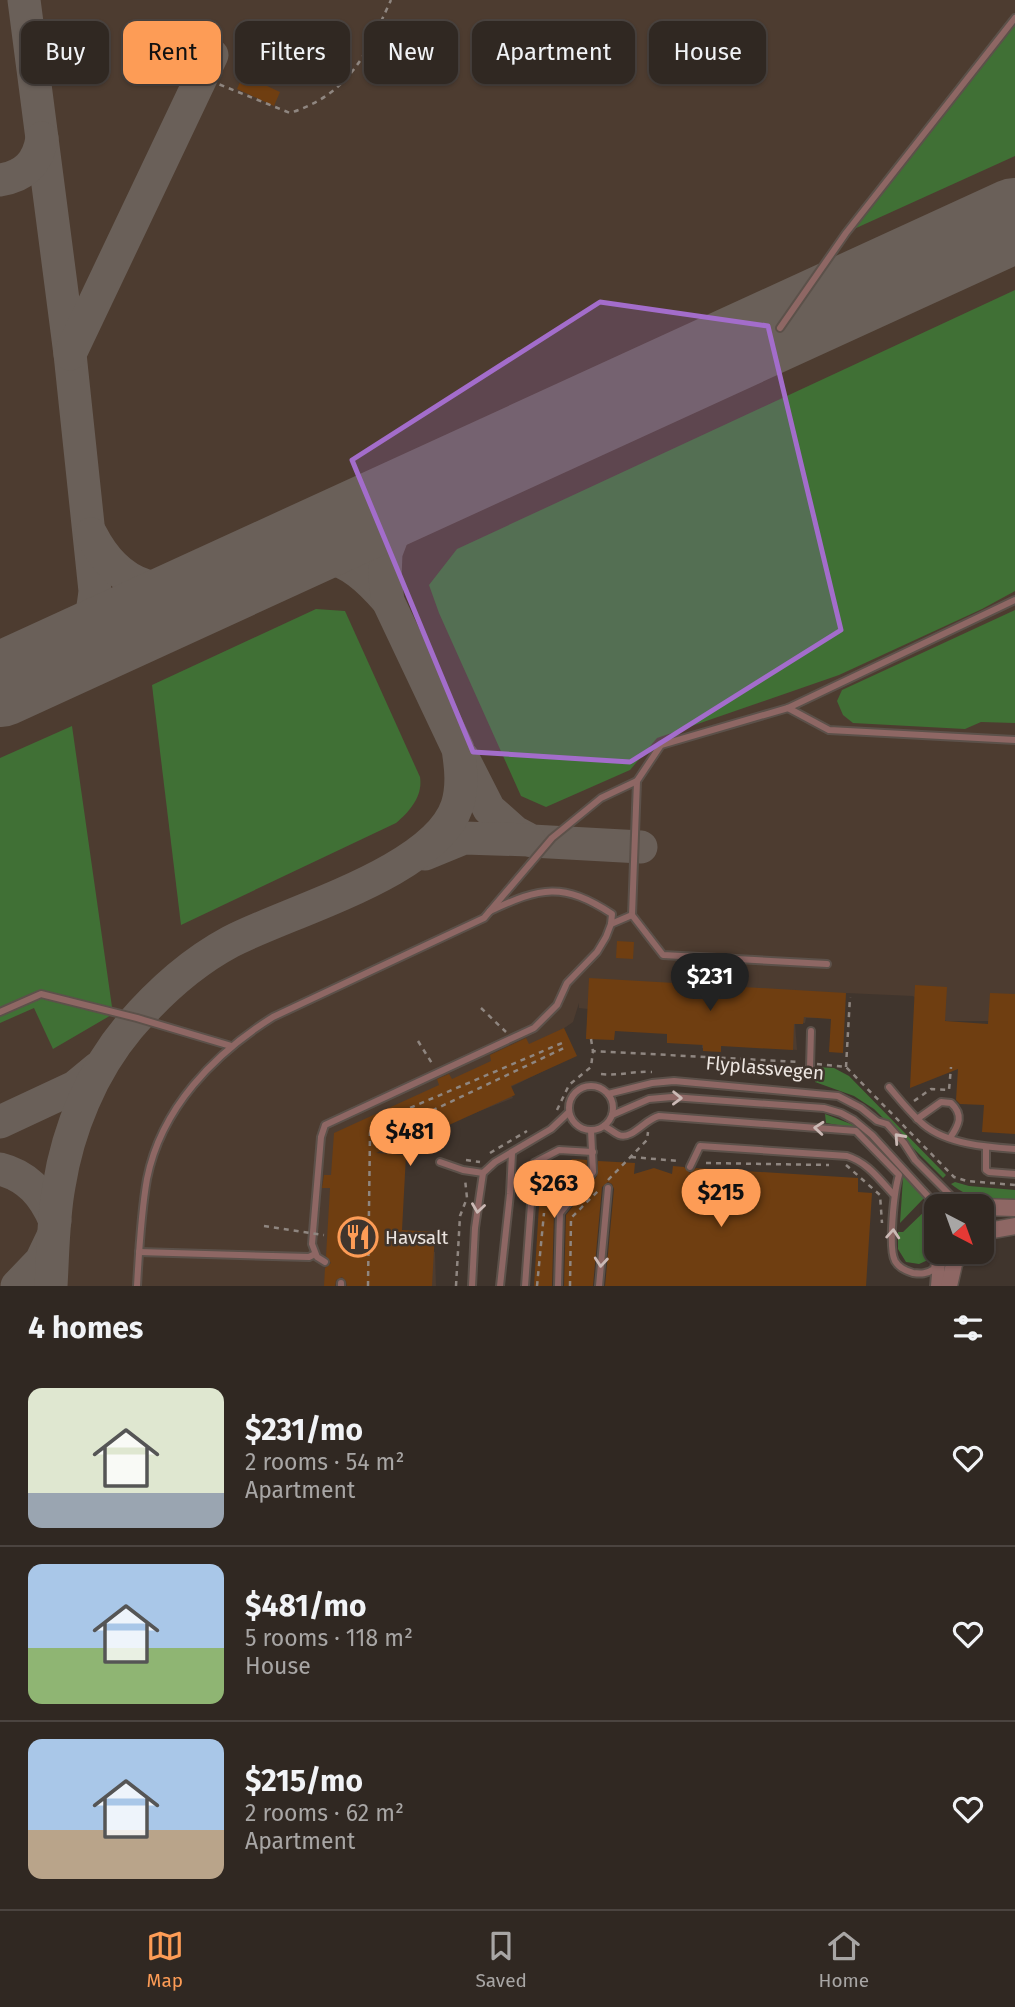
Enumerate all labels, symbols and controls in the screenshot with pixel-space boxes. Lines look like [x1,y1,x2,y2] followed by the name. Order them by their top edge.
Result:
[21,21,109,84] chip: Buy
[123,21,221,84] chip: Rent
[235,21,350,84] chip: Filters
[364,21,458,84] chip: New
[472,21,635,84] chip: Apartment
[649,21,766,84] chip: House
[669,954,751,1013] pin: $231
[687,962,733,990] text: $231
[705,1051,825,1085] street label: Flyplassvegen
[672,1090,683,1106] one-way arrow
[369,1108,451,1168] pin: $481
[386,1117,434,1145] text: $481
[813,1121,824,1136] one-way arrow
[895,1133,907,1146] one-way arrow
[513,1160,595,1220] pin: $263
[530,1169,579,1197] text: $263
[680,1170,762,1229] pin: $215
[698,1178,744,1206] text: $215
[924,1194,994,1264] north arrow
[924,1194,994,1264] map controls
[471,1202,486,1214] one-way arrow
[337,1216,379,1258] restaurant icon: Havsalt
[385,1226,449,1249] place label: Havsalt
[885,1228,900,1239] one-way arrow
[594,1256,609,1267] one-way arrow
[949,1309,987,1347] icon: filters
[28,1310,143,1346] text: 4 homes
[245,1412,363,1448] text: $231/mo
[84,1416,168,1500] icon: home
[949,1439,987,1477] icon: heart
[245,1448,404,1476] text: 2 rooms · 54 m²
[245,1476,355,1504] text: Apartment
[245,1588,366,1624] text: $481/mo
[84,1592,168,1676] icon: home
[949,1615,987,1653] icon: heart
[245,1624,413,1652] text: 5 rooms · 118 m²
[245,1652,311,1680] text: House
[245,1763,363,1799] text: $215/mo
[84,1767,168,1851] icon: home
[949,1790,987,1828] icon: heart
[245,1799,404,1827] text: 2 rooms · 62 m²
[245,1827,355,1855] text: Apartment
[146,1927,184,1992] tab: Map
[475,1927,527,1992] tab: Saved
[819,1927,869,1992] tab: Home

